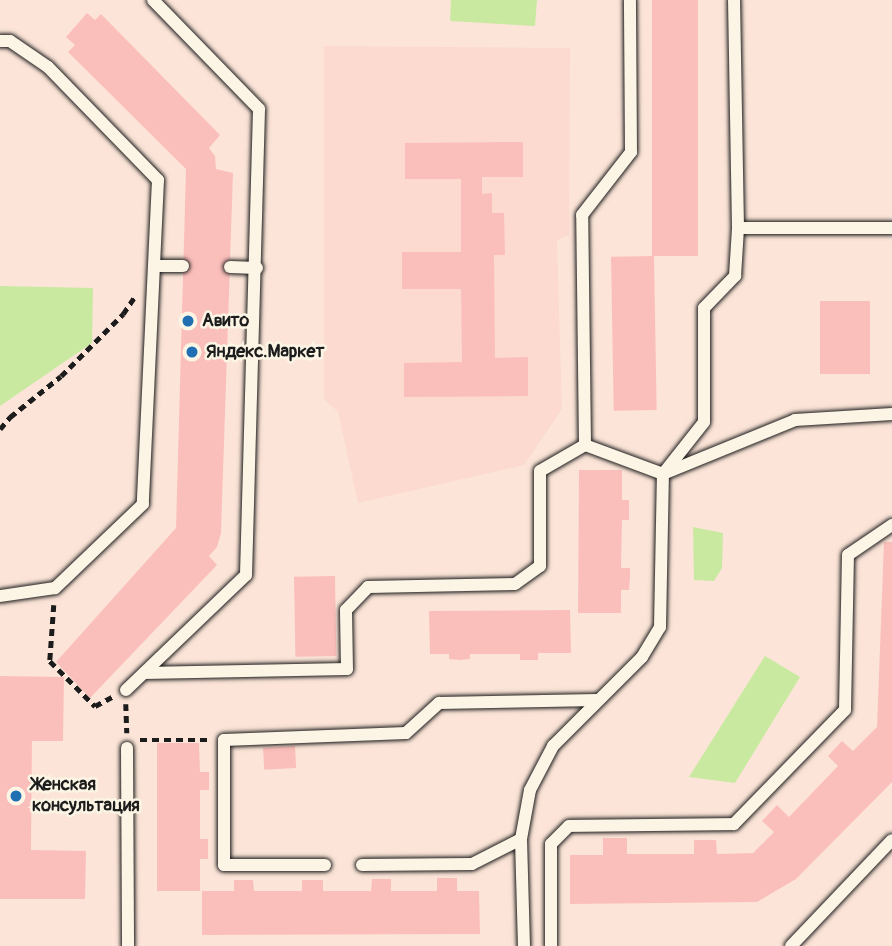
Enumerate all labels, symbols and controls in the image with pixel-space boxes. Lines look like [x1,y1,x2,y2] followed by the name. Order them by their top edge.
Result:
[202,310,249,332] place label: Авито
[180,313,196,329] marker: Авито
[206,341,324,363] place label: Яндекс.Маркет
[184,344,200,360] marker: Яндекс.Маркет
[32,775,140,818] place label: Женская консультация
[6,786,26,806] marker: Женская консультация

